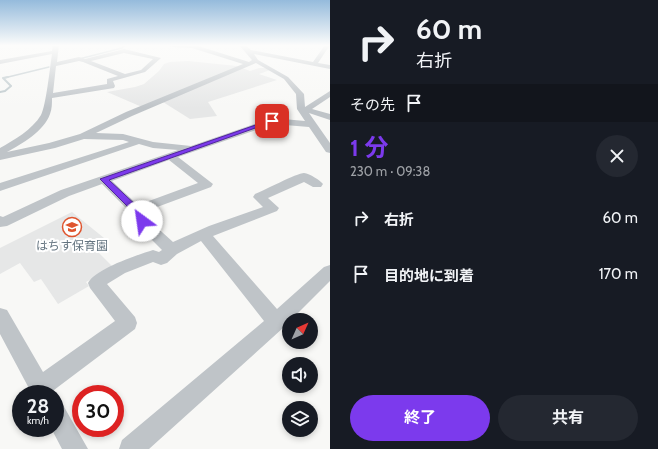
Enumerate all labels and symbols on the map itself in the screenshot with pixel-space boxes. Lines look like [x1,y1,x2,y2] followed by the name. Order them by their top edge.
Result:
[255,104,289,138] pin
[121,200,163,242] position arrow
[61,216,83,238] school or university icon: はちす保育園
[36,238,108,253] place label: はちす保育園
[282,313,318,349] north arrow
[72,385,124,437] speed limit sign: 30

